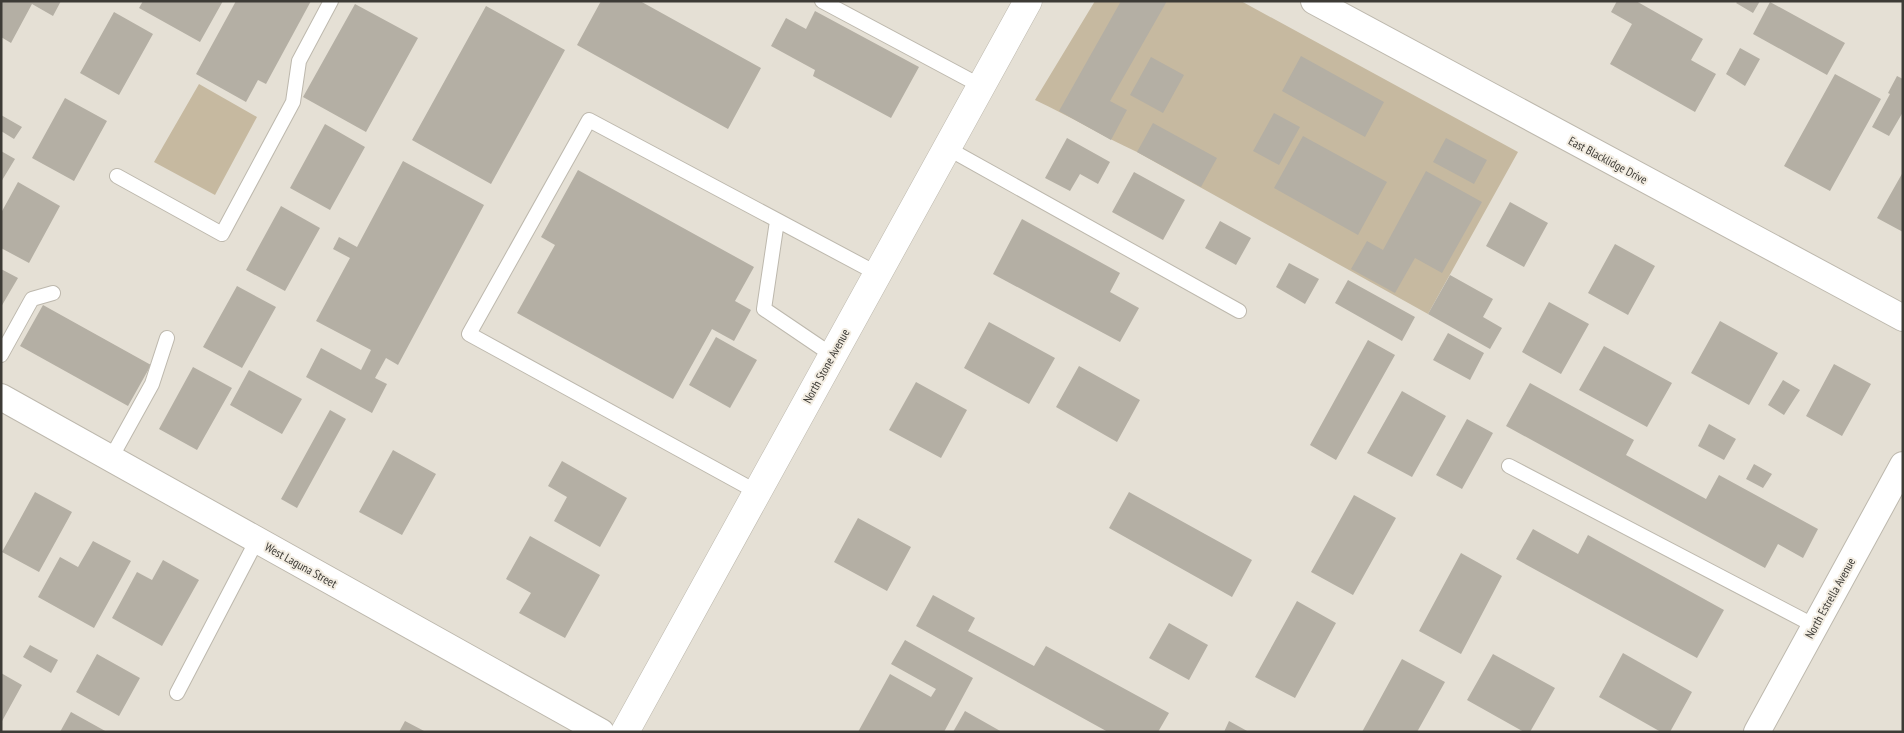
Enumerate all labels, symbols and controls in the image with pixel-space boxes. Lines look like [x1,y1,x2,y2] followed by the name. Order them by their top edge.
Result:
[1566,133,1650,187] street label: East Blacklidge Drive
[799,326,853,406] street label: North Stone Avenue
[262,539,340,591] street label: West Laguna Street
[1802,555,1858,641] street label: North Estrella Avenue

